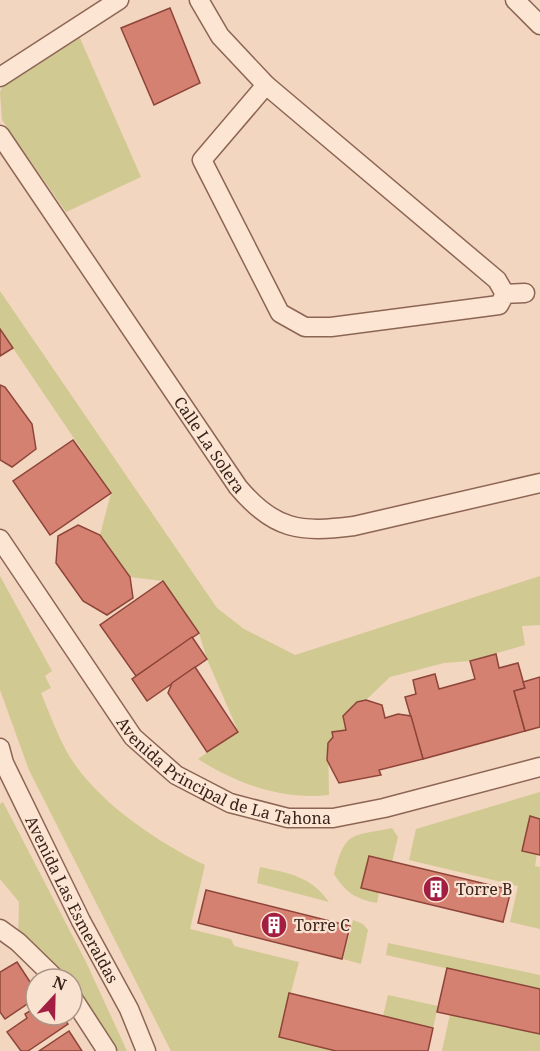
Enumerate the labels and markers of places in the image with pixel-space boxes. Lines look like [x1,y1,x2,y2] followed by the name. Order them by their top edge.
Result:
[421,874,451,904] building icon: Torre B
[456,878,513,900] place label: Torre B
[259,910,289,940] building icon: Torre C
[294,914,350,936] place label: Torre C

